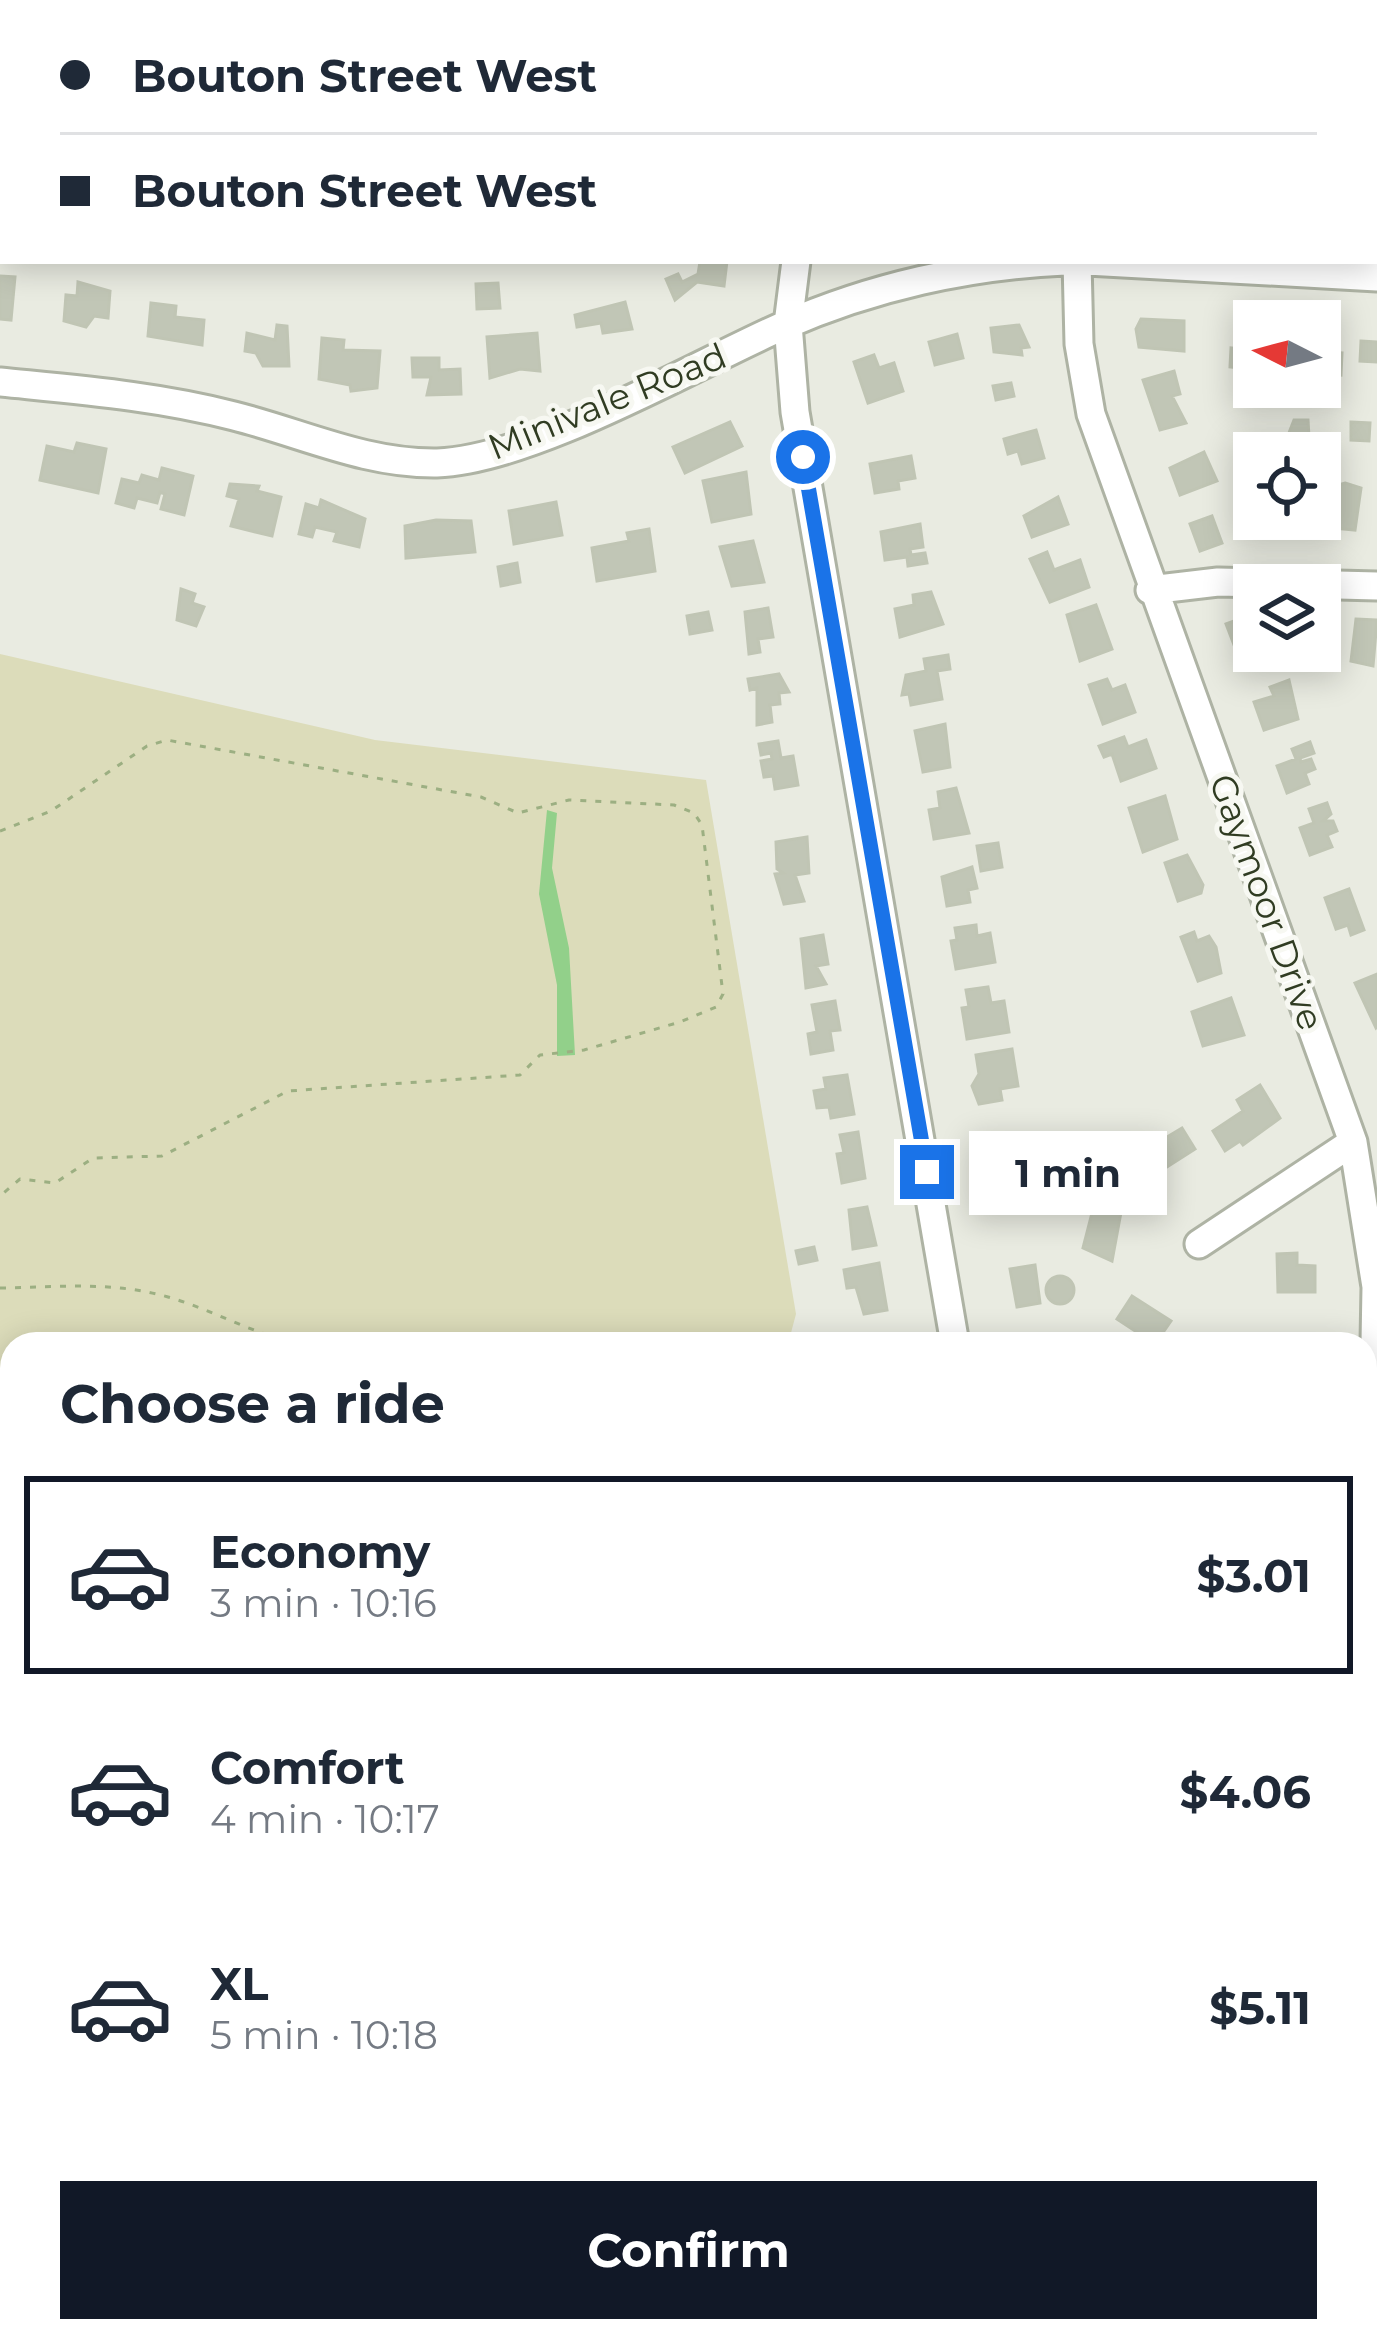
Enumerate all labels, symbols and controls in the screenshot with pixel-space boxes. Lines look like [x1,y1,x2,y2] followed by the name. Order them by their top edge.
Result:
[132,48,597,103] text: Bouton Street West
[132,163,597,218] text: Bouton Street West
[1233,300,1341,408] north arrow
[1233,300,1341,672] map controls
[481,333,733,469] street label: Minivale Road
[776,430,830,484] route start
[1233,432,1341,540] button: locate
[1233,564,1341,672] button: layers
[1200,768,1334,1036] street label: Gaymoor Drive
[969,1130,1167,1214] callout: 1 min
[900,1145,954,1199] route end
[1015,1149,1121,1197] text: 1 min
[60,1371,445,1437] text: Choose a ride
[66,1521,174,1629] icon: car
[210,1524,430,1579] text: Economy
[1197,1548,1311,1603] text: $3.01
[210,1579,437,1627] text: 3 min · 10:16
[66,1737,174,1845] icon: car
[210,1740,405,1795] text: Comfort
[1180,1764,1311,1819] text: $4.06
[210,1795,440,1843] text: 4 min · 10:17
[66,1953,174,2061] icon: car
[210,1956,268,2011] text: XL
[1209,1980,1311,2035] text: $5.11
[210,2011,438,2059] text: 5 min · 10:18
[60,2181,1317,2319] button: Confirm

